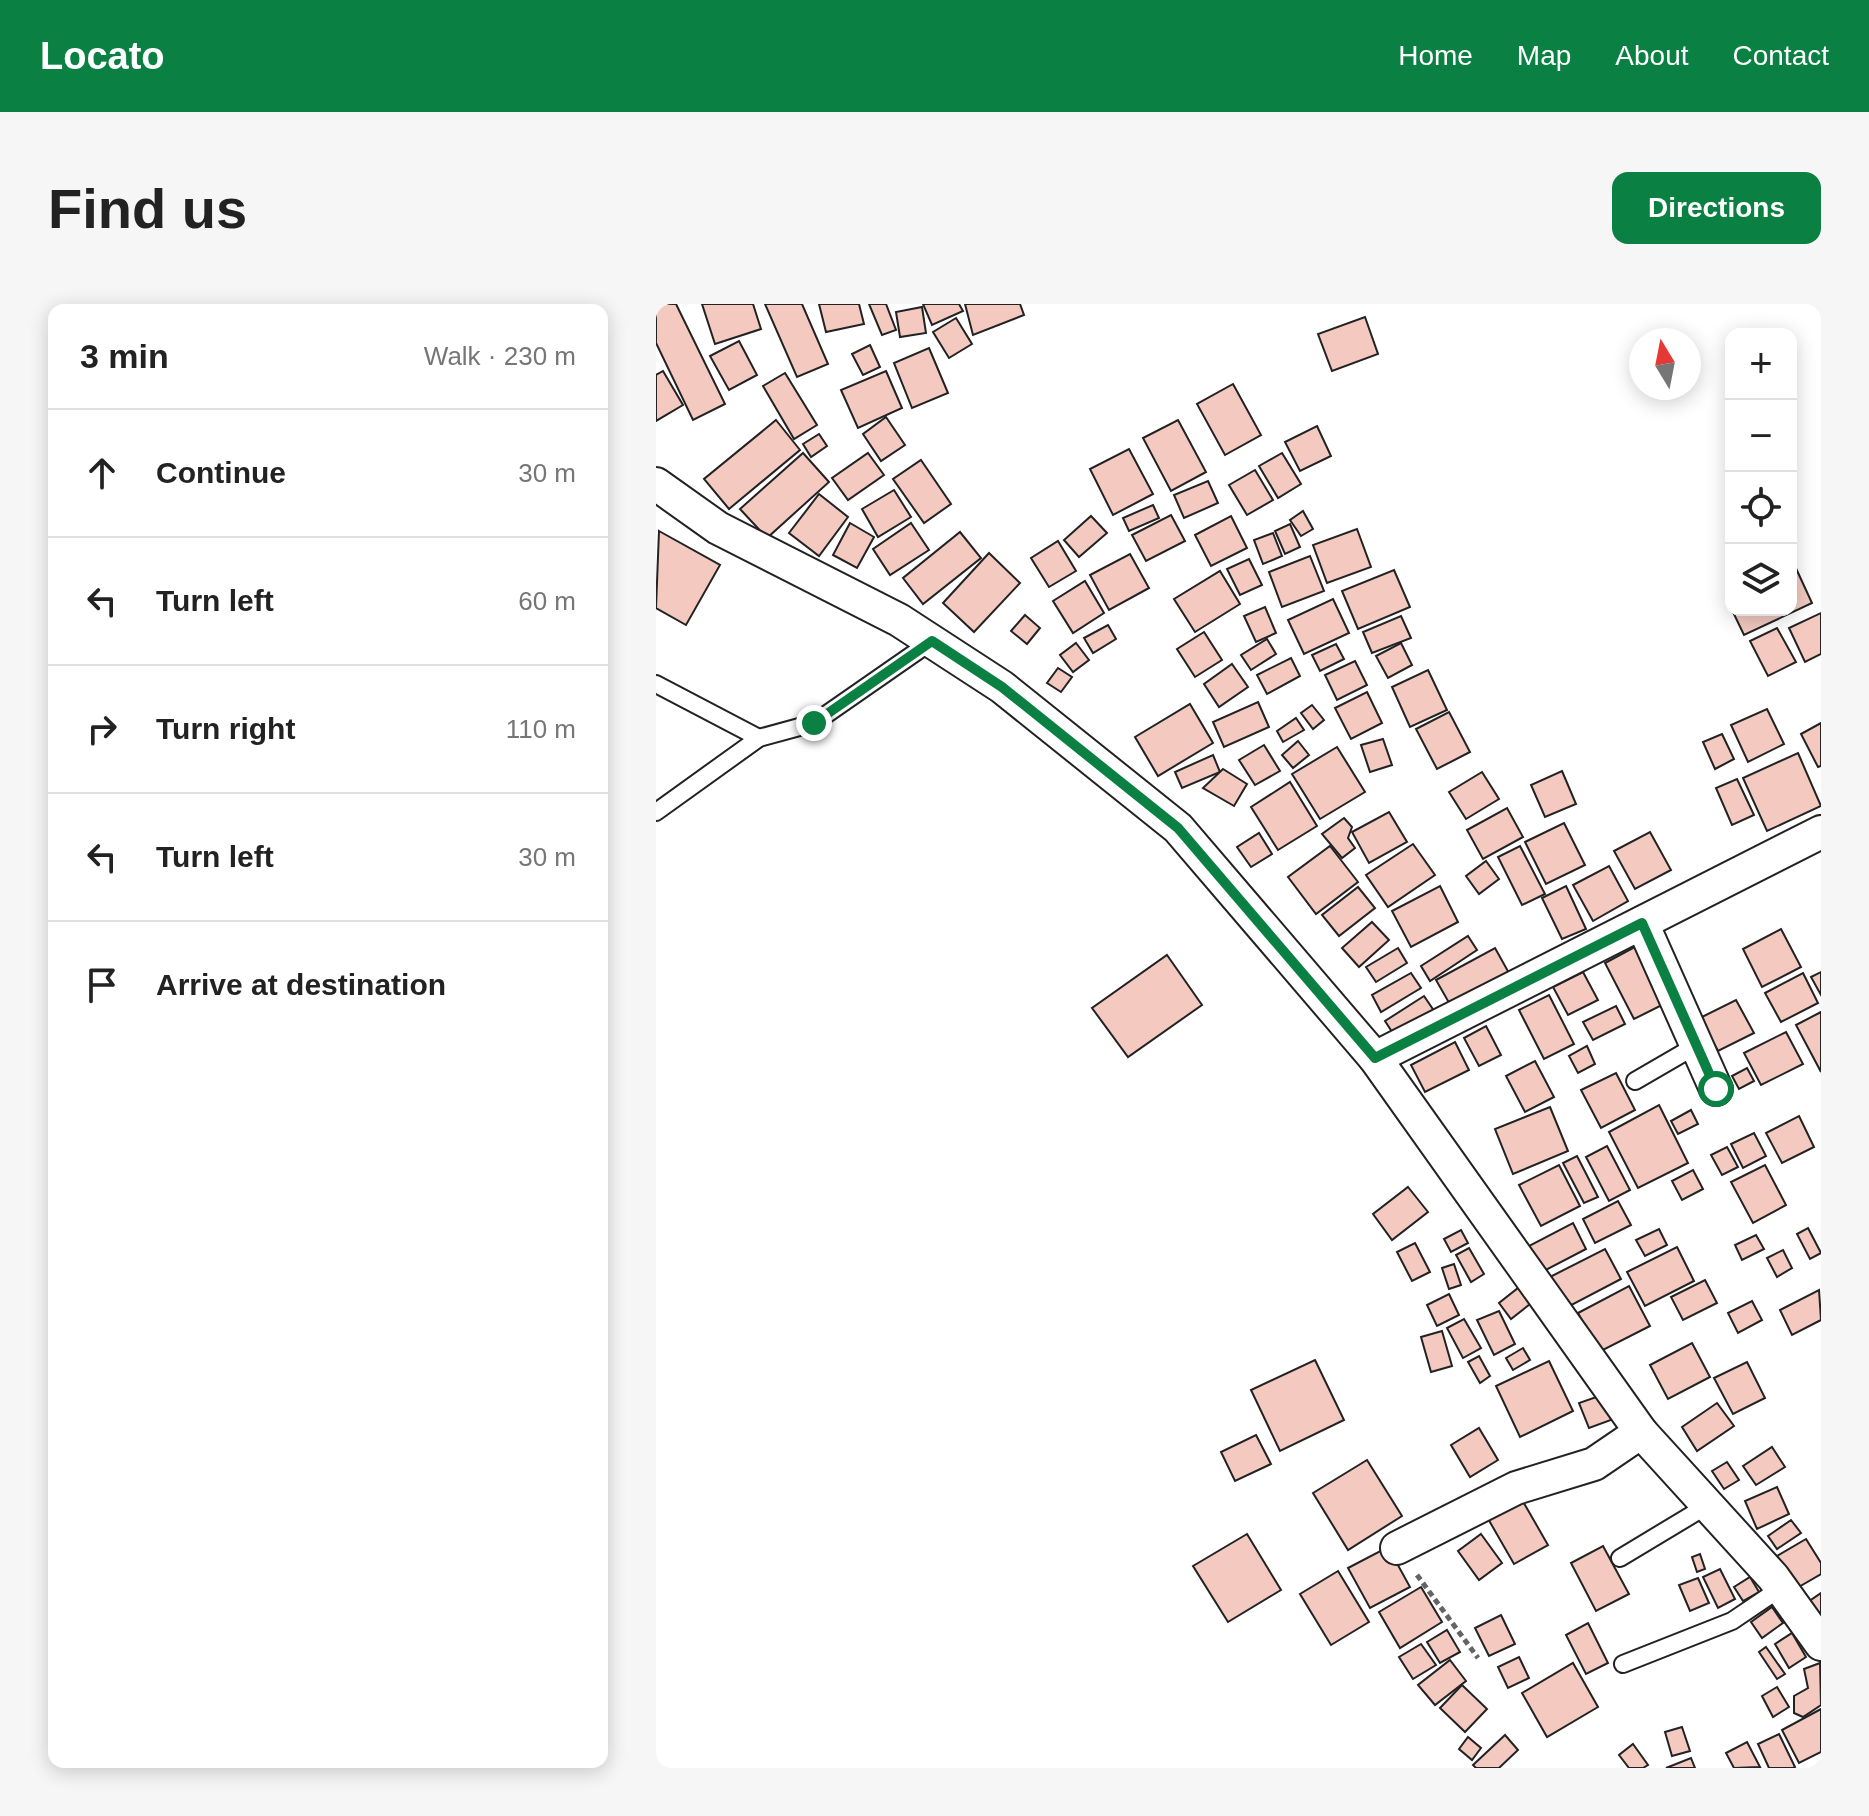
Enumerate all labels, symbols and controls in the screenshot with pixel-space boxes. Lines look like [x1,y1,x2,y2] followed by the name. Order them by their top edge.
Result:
[40,35,165,77] text: Locato
[1398,40,1473,71] text: Home
[1517,40,1571,71] text: Map
[1615,40,1689,71] text: About
[1733,40,1829,71] text: Contact
[1612,172,1821,244] button: Directions
[48,177,247,240] text: Find us
[1629,328,1701,400] north arrow
[1725,328,1797,616] map controls
[1725,328,1797,400] button: +
[80,337,169,375] text: 3 min
[424,341,576,371] text: Walk · 230 m
[1725,400,1797,472] button: −
[80,451,124,495] icon: ahead
[156,456,286,489] text: Continue
[518,458,576,488] text: 30 m
[1725,472,1797,544] button: locate
[1725,544,1797,616] button: layers
[80,579,124,623] icon: left
[156,584,274,617] text: Turn left
[518,586,576,616] text: 60 m
[796,705,832,741] route end
[80,707,124,751] icon: right
[156,712,295,745] text: Turn right
[506,714,576,744] text: 110 m
[80,835,124,879] icon: left
[156,840,274,873] text: Turn left
[518,842,576,872] text: 30 m
[80,963,124,1007] icon: arrive
[156,968,446,1001] text: Arrive at destination
[1698,1071,1734,1107] route start

